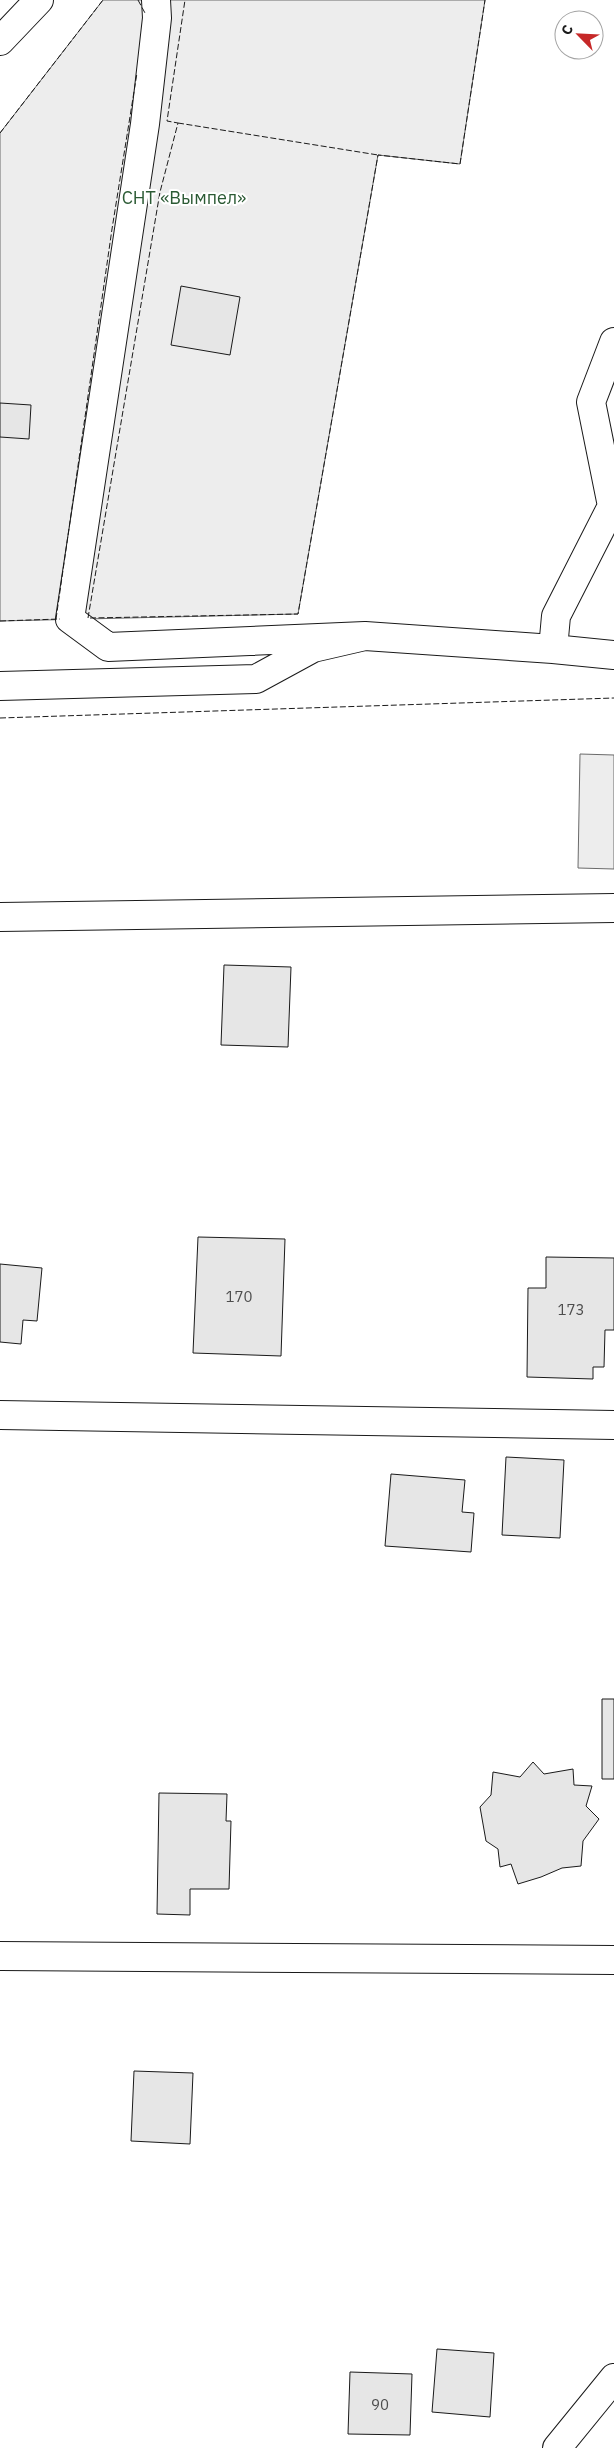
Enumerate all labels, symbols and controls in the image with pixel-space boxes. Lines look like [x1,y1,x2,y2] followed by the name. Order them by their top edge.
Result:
[554,10,604,60] north arrow
[557,22,577,38] text: С
[122,186,246,209] park label: СНТ «Вымпел»
[225,1287,253,1306] house number: 170
[557,1300,585,1319] house number: 173
[371,2395,389,2414] house number: 90

